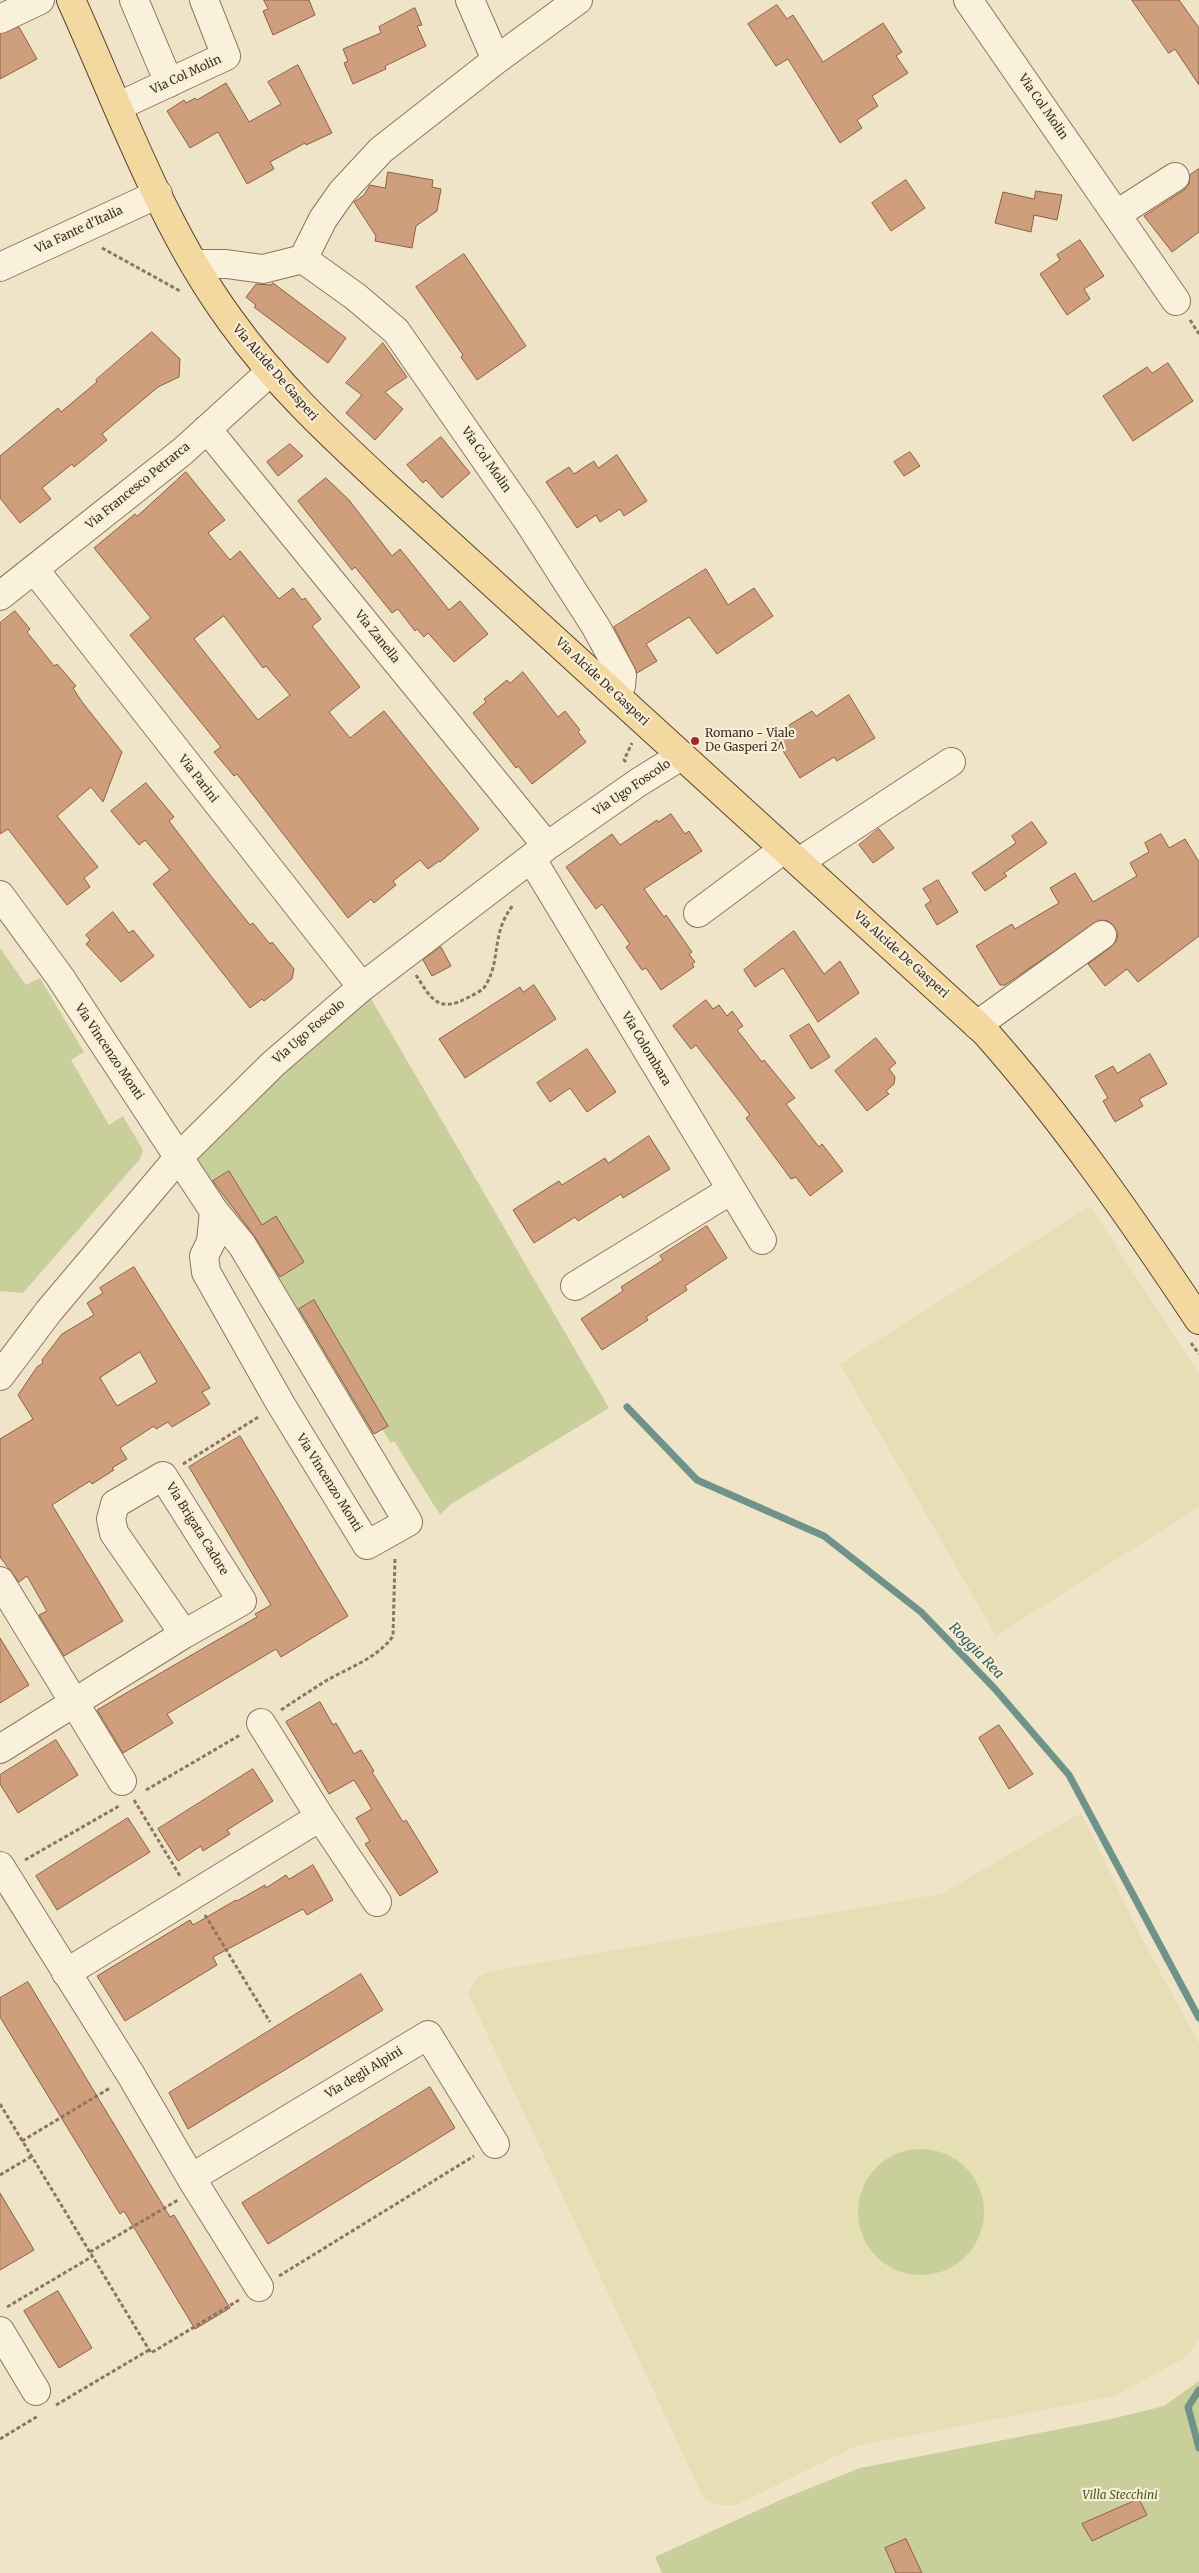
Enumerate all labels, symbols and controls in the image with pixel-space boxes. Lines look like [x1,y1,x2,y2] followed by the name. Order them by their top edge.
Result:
[148,52,224,98] street label: Via Col Molin
[1015,72,1071,142] street label: Via Col Molin
[33,203,125,257] street label: Via Fante d'Italia
[229,322,321,424] street label: Via Alcide De Gasperi
[458,425,514,495] street label: Via Col Molin
[83,440,193,532] street label: Via Francesco Petrarca
[351,608,403,666] street label: Via Zanella
[552,635,652,729] street label: Via Alcide De Gasperi
[705,727,794,755] place label: Romano - Viale De Gasperi 2^
[689,735,701,747] marker: Romano - Viale De Gasperi 2^
[175,752,221,806] street label: Via Parini
[591,757,673,819] street label: Via Ugo Foscolo
[851,909,951,1001] street label: Via Alcide De Gasperi
[270,997,348,1067] street label: Via Ugo Foscolo
[72,1001,146,1103] street label: Via Vincenzo Monti
[618,1009,674,1089] street label: Via Colombara
[293,1431,365,1535] street label: Via Vincenzo Monti
[163,1480,231,1578] street label: Via Brigata Cadore
[945,1619,1007,1683] water label: Roggia Rea
[323,2044,405,2102] street label: Via degli Alpini
[1082,2489,1158,2503] park label: Villa Stecchini

